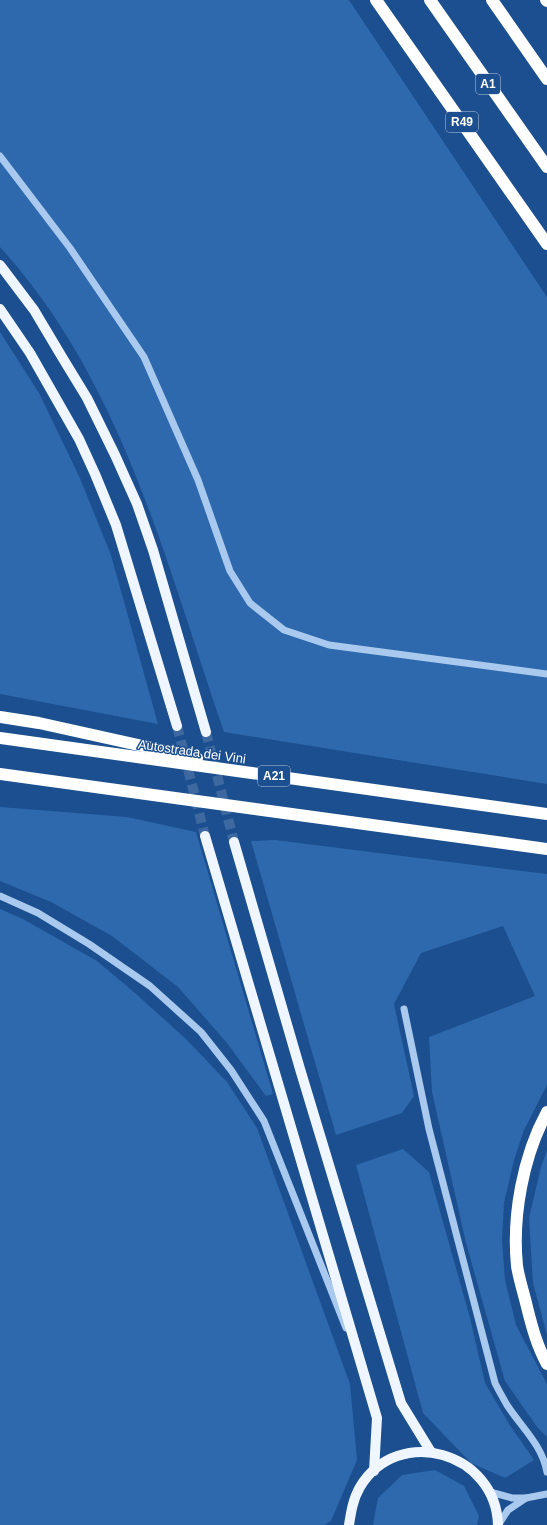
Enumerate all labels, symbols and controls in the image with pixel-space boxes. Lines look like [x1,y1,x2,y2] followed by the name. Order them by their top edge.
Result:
[476,74,500,94] road number: A1
[446,112,478,132] road number: R49
[137,736,247,767] street label: Autostrada dei Vini
[258,766,290,786] road number: A21

